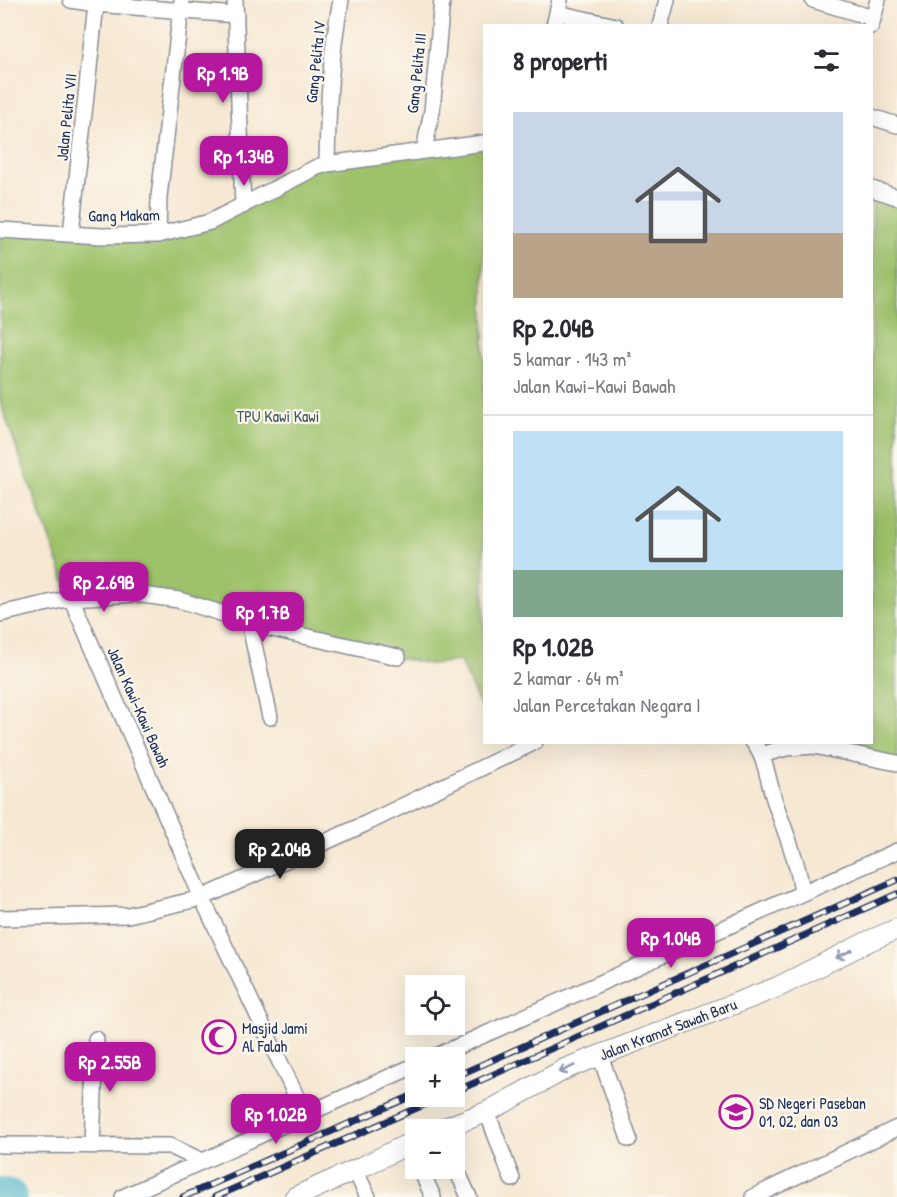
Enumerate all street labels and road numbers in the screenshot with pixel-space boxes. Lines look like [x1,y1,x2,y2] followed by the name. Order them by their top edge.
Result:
[300,20,330,104] street label: Gang Pelita IV
[401,32,431,114] street label: Gang Pelita III
[50,72,82,162] street label: Jalan Pelita VII
[88,203,160,227] street label: Gang Makam
[103,643,176,771] street label: Jalan Kawi-Kawi Bawah
[596,992,740,1065] street label: Jalan Kramat Sawah Baru

